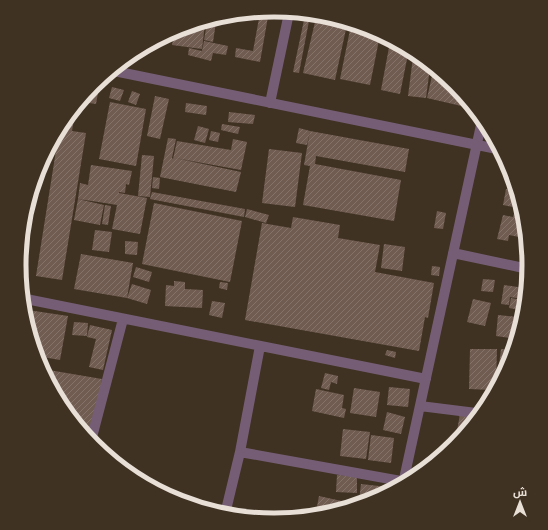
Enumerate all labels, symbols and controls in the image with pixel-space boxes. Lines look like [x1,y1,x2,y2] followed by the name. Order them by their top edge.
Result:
[500,482,540,522] north arrow
[513,486,527,499] text: ش

